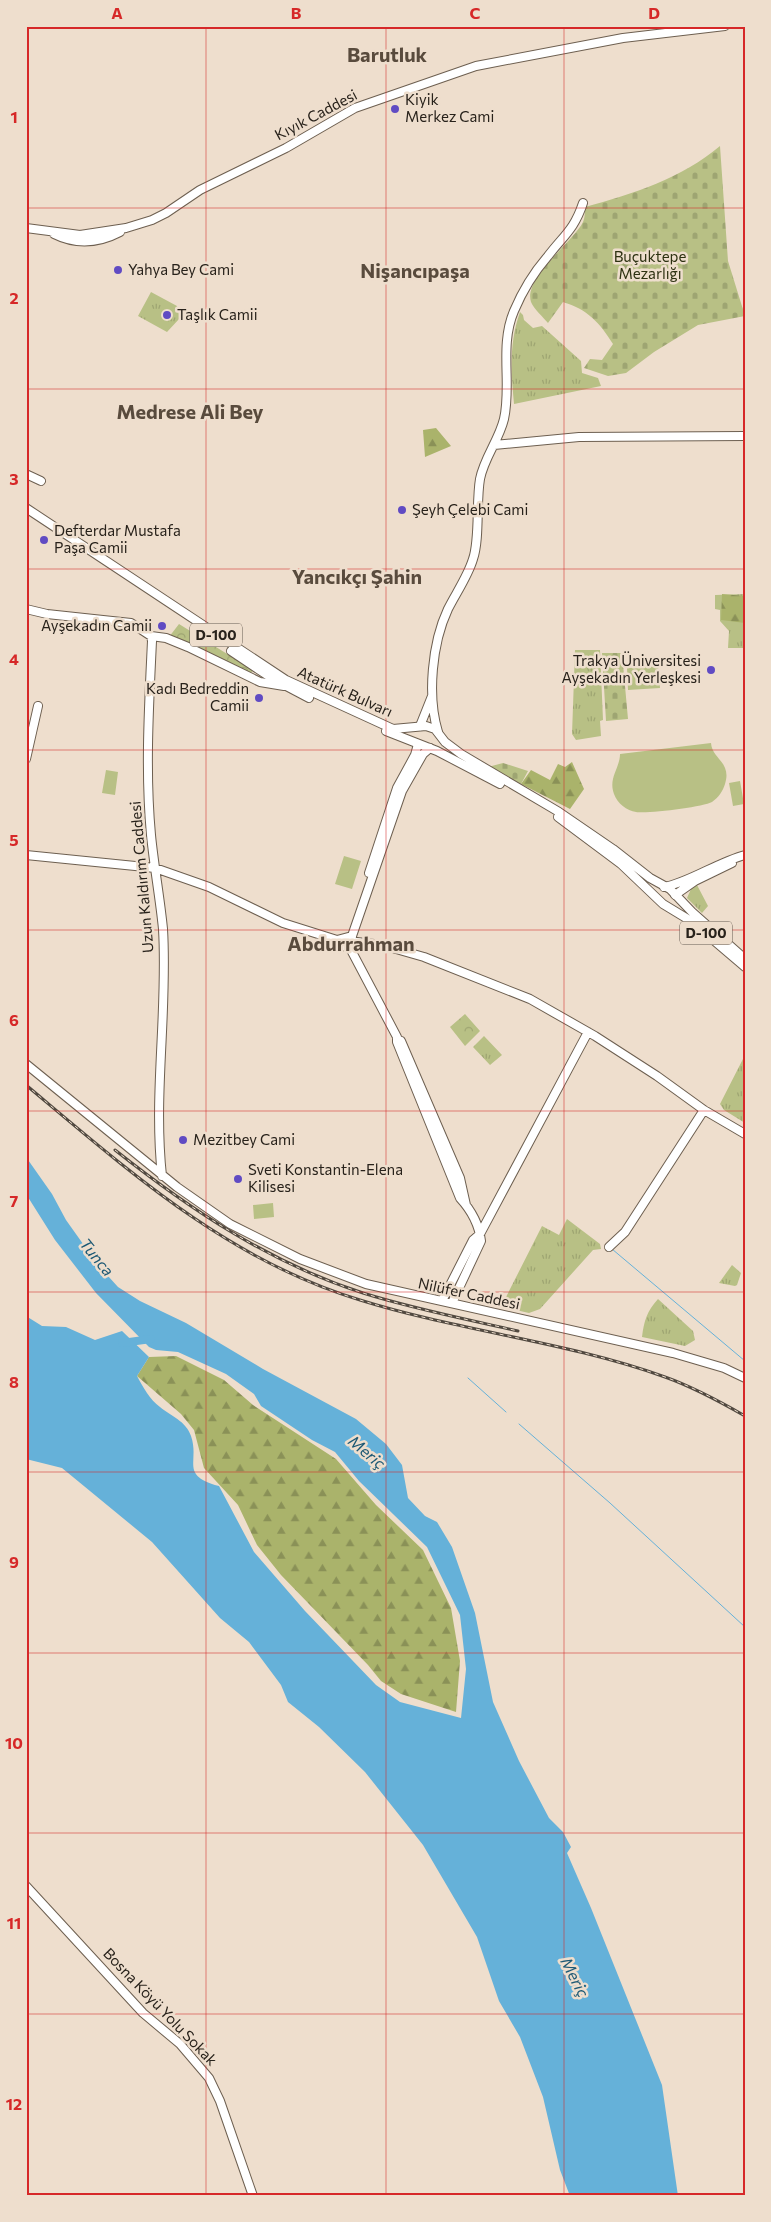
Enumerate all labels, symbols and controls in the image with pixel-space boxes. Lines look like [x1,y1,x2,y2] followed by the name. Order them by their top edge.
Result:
[111,3,123,22] text: A
[291,3,302,22] text: B
[470,3,481,22] text: C
[648,3,660,22] text: D
[347,42,428,66] district label: Barutluk
[271,85,360,143] street label: Kıyık Caddesi
[405,90,494,125] place label: Kiyik Merkez Cami
[389,103,401,115] marker: Kiyik Merkez Cami
[10,107,18,126] text: 1
[614,247,686,282] park label: Buçuktepe Mezarlığı
[360,258,470,282] district label: Nişancıpaşa
[128,260,234,278] place label: Yahya Bey Cami
[112,264,124,276] marker: Yahya Bey Cami
[9,288,19,307] text: 2
[177,305,258,323] place label: Taşlık Camii
[161,309,173,321] marker: Taşlık Camii
[116,399,264,423] district label: Medrese Ali Bey
[9,469,19,488] text: 3
[412,500,528,518] place label: Şeyh Çelebi Cami
[396,504,408,516] marker: Şeyh Çelebi Cami
[54,521,181,556] place label: Defterdar Mustafa Paşa Camii
[38,534,50,546] marker: Defterdar Mustafa Paşa Camii
[292,564,422,588] district label: Yancıkçı Şahin
[41,616,152,634] place label: Ayşekadın Camii
[156,620,168,632] marker: Ayşekadın Camii
[190,624,242,646] road number: D-100
[9,649,19,668] text: 4
[562,651,701,686] place label: Trakya Üniversitesi Ayşekadın Yerleşkesi
[295,662,396,720] street label: Atatürk Bulvarı
[705,664,717,676] marker: Trakya Üniversitesi Ayşekadın Yerleşkesi
[146,679,249,714] place label: Kadı Bedreddin Camii
[253,692,265,704] marker: Kadı Bedreddin Camii
[125,800,157,954] street label: Uzun Kaldırım Caddesi
[9,830,19,849] text: 5
[680,921,732,944] road number: D-100
[287,931,415,955] district label: Abdurrahman
[9,1010,19,1029] text: 6
[193,1130,295,1148] place label: Mezitbey Cami
[177,1134,189,1146] marker: Mezitbey Cami
[248,1160,403,1195] place label: Sveti Konstantin-Elena Kilisesi
[232,1173,244,1185] marker: Sveti Konstantin-Elena Kilisesi
[10,1191,19,1210] text: 7
[76,1234,118,1279] water label: Tunca
[417,1273,522,1313] street label: Nilüfer Caddesi
[9,1372,19,1391] text: 8
[345,1431,390,1472] water label: Meriç
[9,1552,19,1571] text: 9
[5,1733,23,1752] text: 10
[7,1913,21,1932] text: 11
[100,1944,221,2069] street label: Bosna Köyü Yolu Sokak
[557,1954,594,2000] water label: Meriç
[6,2094,22,2113] text: 12

